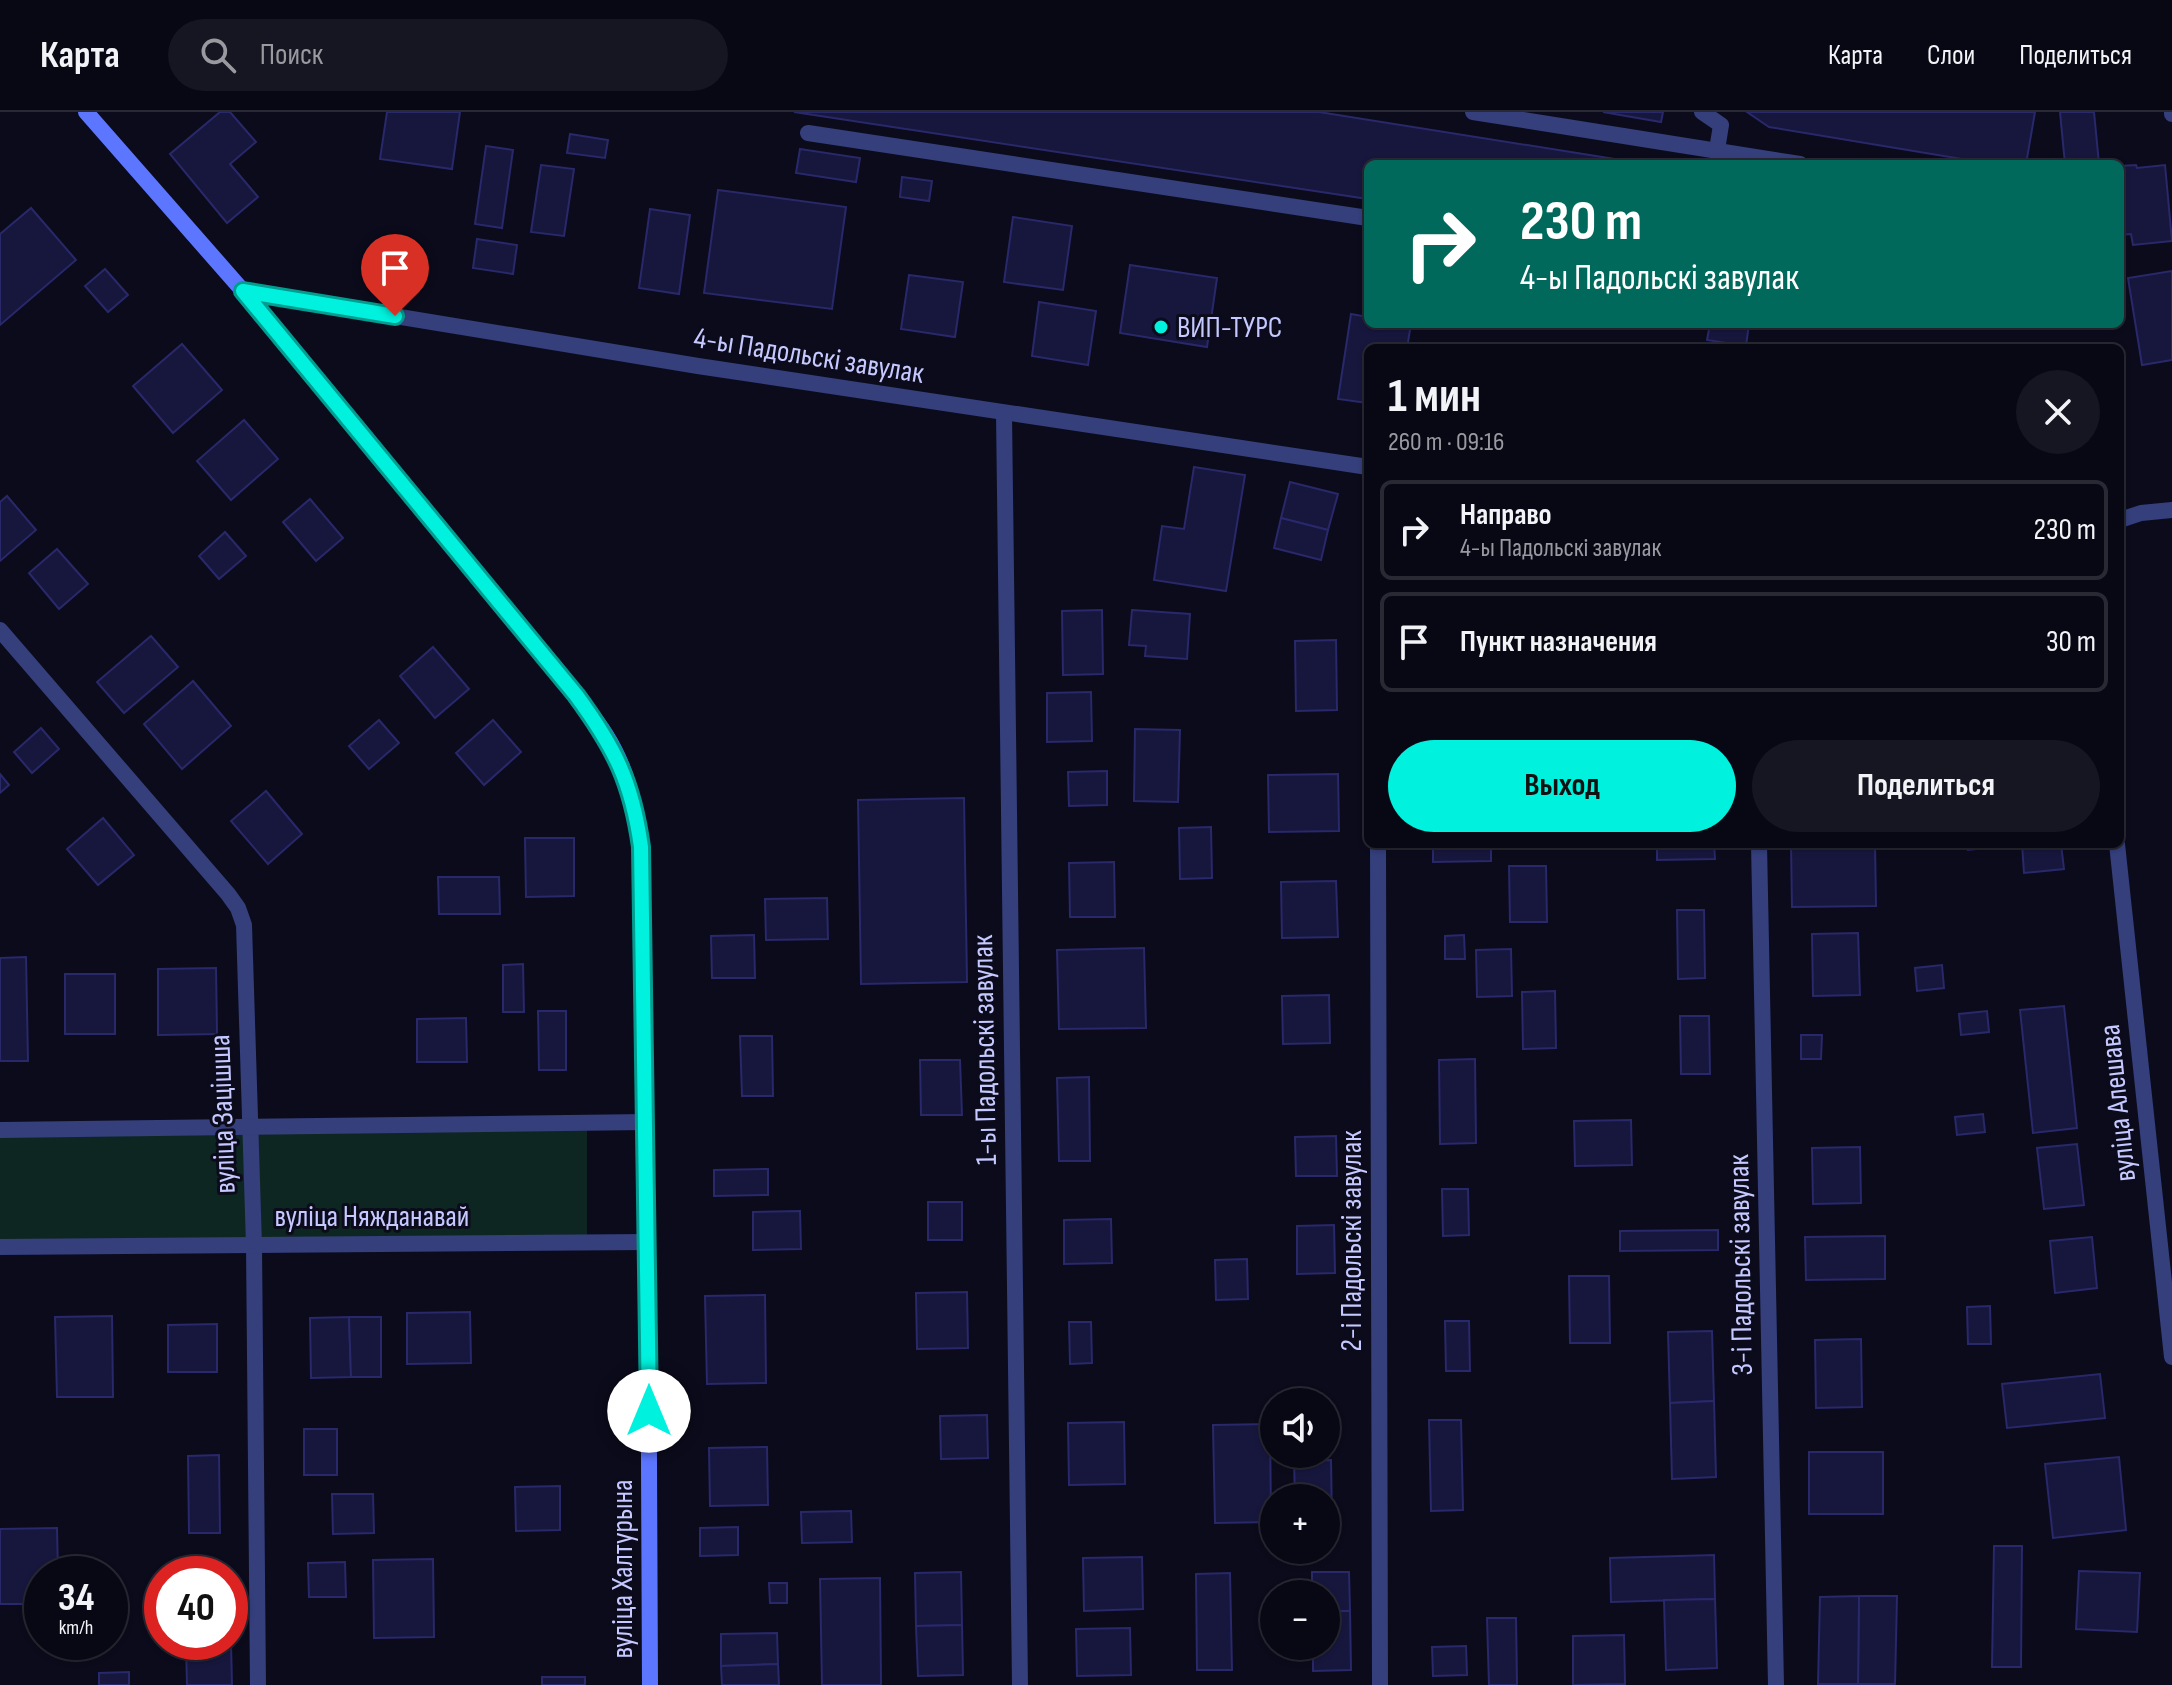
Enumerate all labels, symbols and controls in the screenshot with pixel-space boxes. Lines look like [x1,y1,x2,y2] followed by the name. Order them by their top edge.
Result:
[168,19,728,91] search box
[40,33,120,78] text: Карта
[196,33,240,77] icon: search
[260,37,323,73] text: Поиск
[1828,39,1883,72] text: Карта
[1927,39,1975,72] text: Слои
[2019,39,2132,72] text: Поделиться
[1520,189,1642,256] text: 230 m
[1388,192,1492,296] icon: right
[361,234,429,316] pin
[373,246,417,290] icon: arrive
[1520,257,1799,300] text: 4-ы Падольскі завулак
[1177,310,1282,346] place label: ВИП-ТУРС
[1152,318,1170,336] marker: ВИП-ТУРС
[691,320,927,392] street label: 4-ы Падольскі завулак
[1388,368,1481,425] text: 1 мин
[2016,370,2100,454] button: close
[1388,427,1504,458] text: 260 m · 09:16
[1460,497,1552,533] text: Направо
[1392,508,1436,552] icon: right
[2034,512,2096,548] text: 230 m
[1460,533,1661,564] text: 4-ы Падольскі завулак
[1392,620,1436,664] icon: arrive
[1460,624,1657,660] text: Пункт назначения
[2046,624,2096,660] text: 30 m
[1388,740,1736,832] button: Выход
[1752,740,2100,832] button: Поделиться
[965,934,1005,1165] street label: 1-ы Падольскі завулак
[2092,1023,2144,1183] street label: вуліца Алешава
[202,1034,244,1194] street label: вуліца Зацішша
[1334,1130,1370,1352] street label: 2-і Падольскі завулак
[1721,1153,1761,1376] street label: 3-і Падольскі завулак
[275,1199,469,1235] street label: вуліца Няжданавай
[607,1369,691,1453] position arrow
[1260,1388,1340,1660] map controls
[1260,1388,1340,1468] button: sound
[605,1479,641,1659] street label: вуліца Халтурына
[1260,1484,1340,1564] button: +
[144,1556,248,1660] speed limit sign: 40
[58,1574,94,1622] text: 34
[1260,1580,1340,1660] button: −
[59,1616,93,1640] text: km/h

